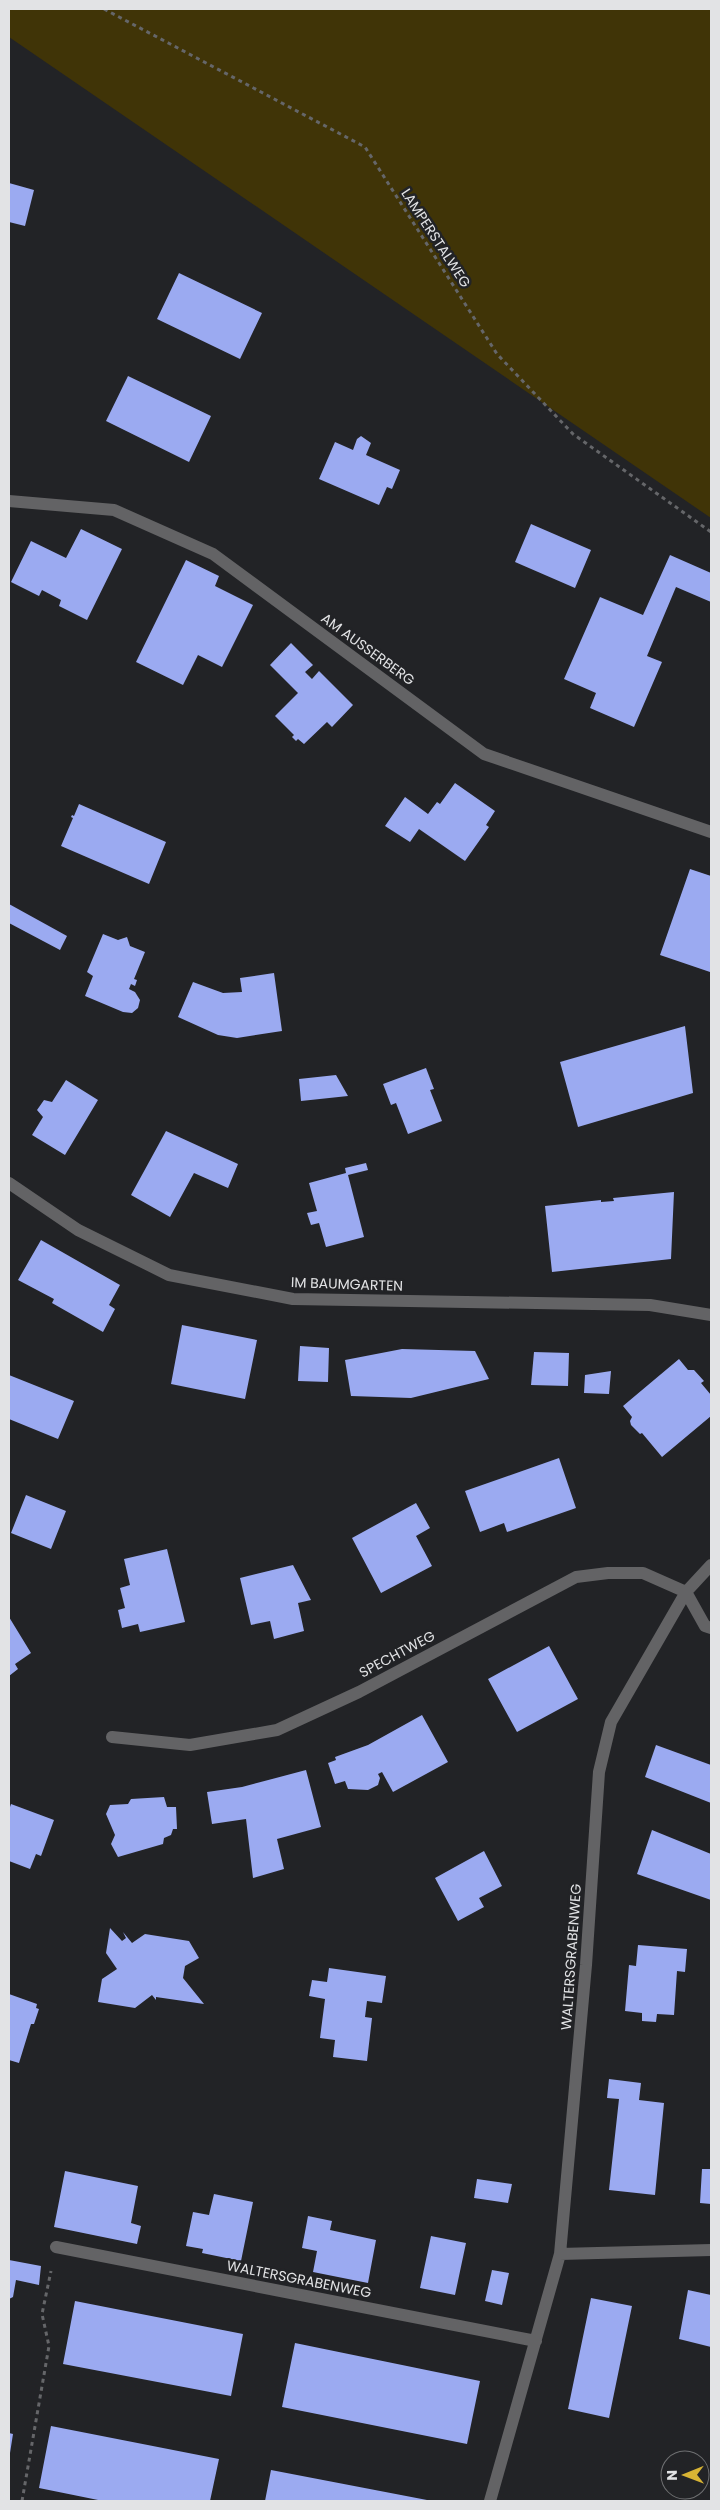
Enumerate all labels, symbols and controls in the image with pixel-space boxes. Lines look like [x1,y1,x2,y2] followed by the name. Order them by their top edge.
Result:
[396,185,476,291] street label: LAMPERSTALWEG
[317,608,419,690] street label: AM AUSSERBERG
[291,1272,403,1296] street label: IM BAUMGARTEN
[356,1626,439,1682] street label: SPECHTWEG
[556,1883,586,2031] street label: WALTERSGRABENWEG
[225,2255,373,2303] street label: WALTERSGRABENWEG
[660,2450,710,2500] north arrow
[662,2470,682,2481] text: N

